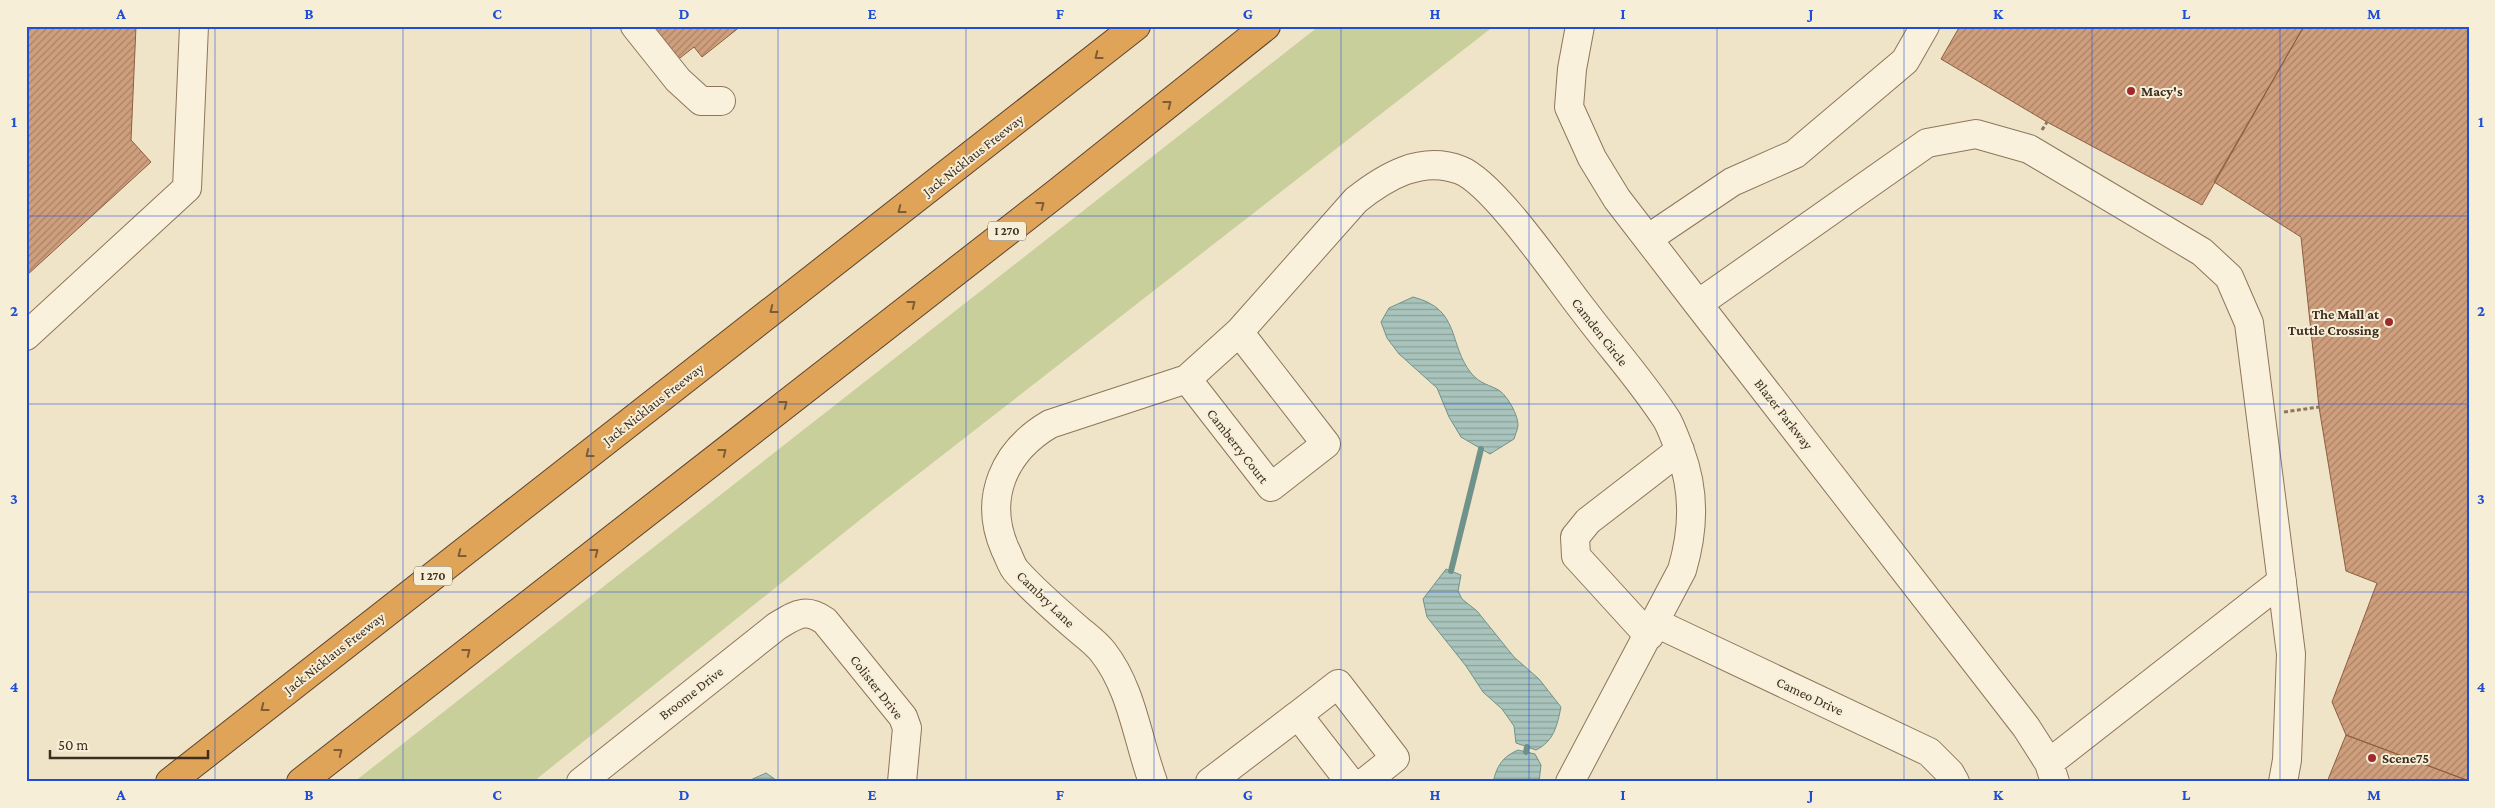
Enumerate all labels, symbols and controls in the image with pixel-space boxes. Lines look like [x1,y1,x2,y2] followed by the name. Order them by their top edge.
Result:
[115,5,126,22] text: A
[304,5,314,22] text: B
[492,5,502,22] text: C
[678,5,690,22] text: D
[867,5,877,22] text: E
[1056,5,1065,22] text: F
[1243,5,1253,22] text: G
[1430,5,1441,22] text: H
[1620,5,1626,22] text: I
[1806,5,1814,22] text: J
[1993,5,2004,22] text: K
[2182,5,2191,22] text: L
[2367,5,2381,22] text: M
[1095,51,1104,59] one-way arrow
[2141,83,2183,99] place label: Macy's
[2125,85,2137,97] marker: Macy's
[1163,100,1172,109] one-way arrow
[918,110,1027,201] street label: Jack Nicklaus Freeway
[11,113,17,130] text: 1
[2478,113,2484,130] text: 1
[1035,202,1044,210] one-way arrow
[898,205,907,213] one-way arrow
[988,222,1026,240] road number: I 270
[1569,295,1631,369] street label: Camden Circle
[906,301,915,309] one-way arrow
[10,302,18,319] text: 2
[2477,302,2485,319] text: 2
[770,305,779,313] one-way arrow
[2288,306,2380,338] place label: The Mall at Tuttle Crossing
[2383,316,2395,328] marker: The Mall at Tuttle Crossing
[598,359,707,450] street label: Jack Nicklaus Freeway
[1751,375,1817,453] street label: Blazer Parkway
[778,401,787,409] one-way arrow
[1204,405,1272,487] street label: Camberry Court
[586,448,595,456] one-way arrow
[717,449,726,457] one-way arrow
[10,490,18,507] text: 3
[2477,490,2485,507] text: 3
[457,548,467,557] one-way arrow
[589,549,598,557] one-way arrow
[414,566,452,586] road number: I 270
[1014,567,1078,631] street label: Cambry Lane
[279,608,388,699] street label: Jack Nicklaus Freeway
[461,649,470,657] one-way arrow
[847,652,907,722] street label: Colister Drive
[656,663,726,723] street label: Broome Drive
[1774,674,1846,718] street label: Cameo Drive
[10,678,19,695] text: 4
[2477,678,2486,695] text: 4
[260,702,270,711] one-way arrow
[50,728,208,760] scale bar
[58,737,88,753] text: 50 m
[333,749,342,757] one-way arrow
[2382,750,2429,766] place label: Scene75
[2366,752,2378,764] marker: Scene75
[115,786,126,803] text: A
[304,786,314,803] text: B
[492,786,502,803] text: C
[678,786,690,803] text: D
[867,786,877,803] text: E
[1056,786,1065,803] text: F
[1243,786,1253,803] text: G
[1430,786,1441,803] text: H
[1620,786,1626,803] text: I
[1806,786,1814,803] text: J
[1993,786,2004,803] text: K
[2182,786,2191,803] text: L
[2367,786,2381,803] text: M

